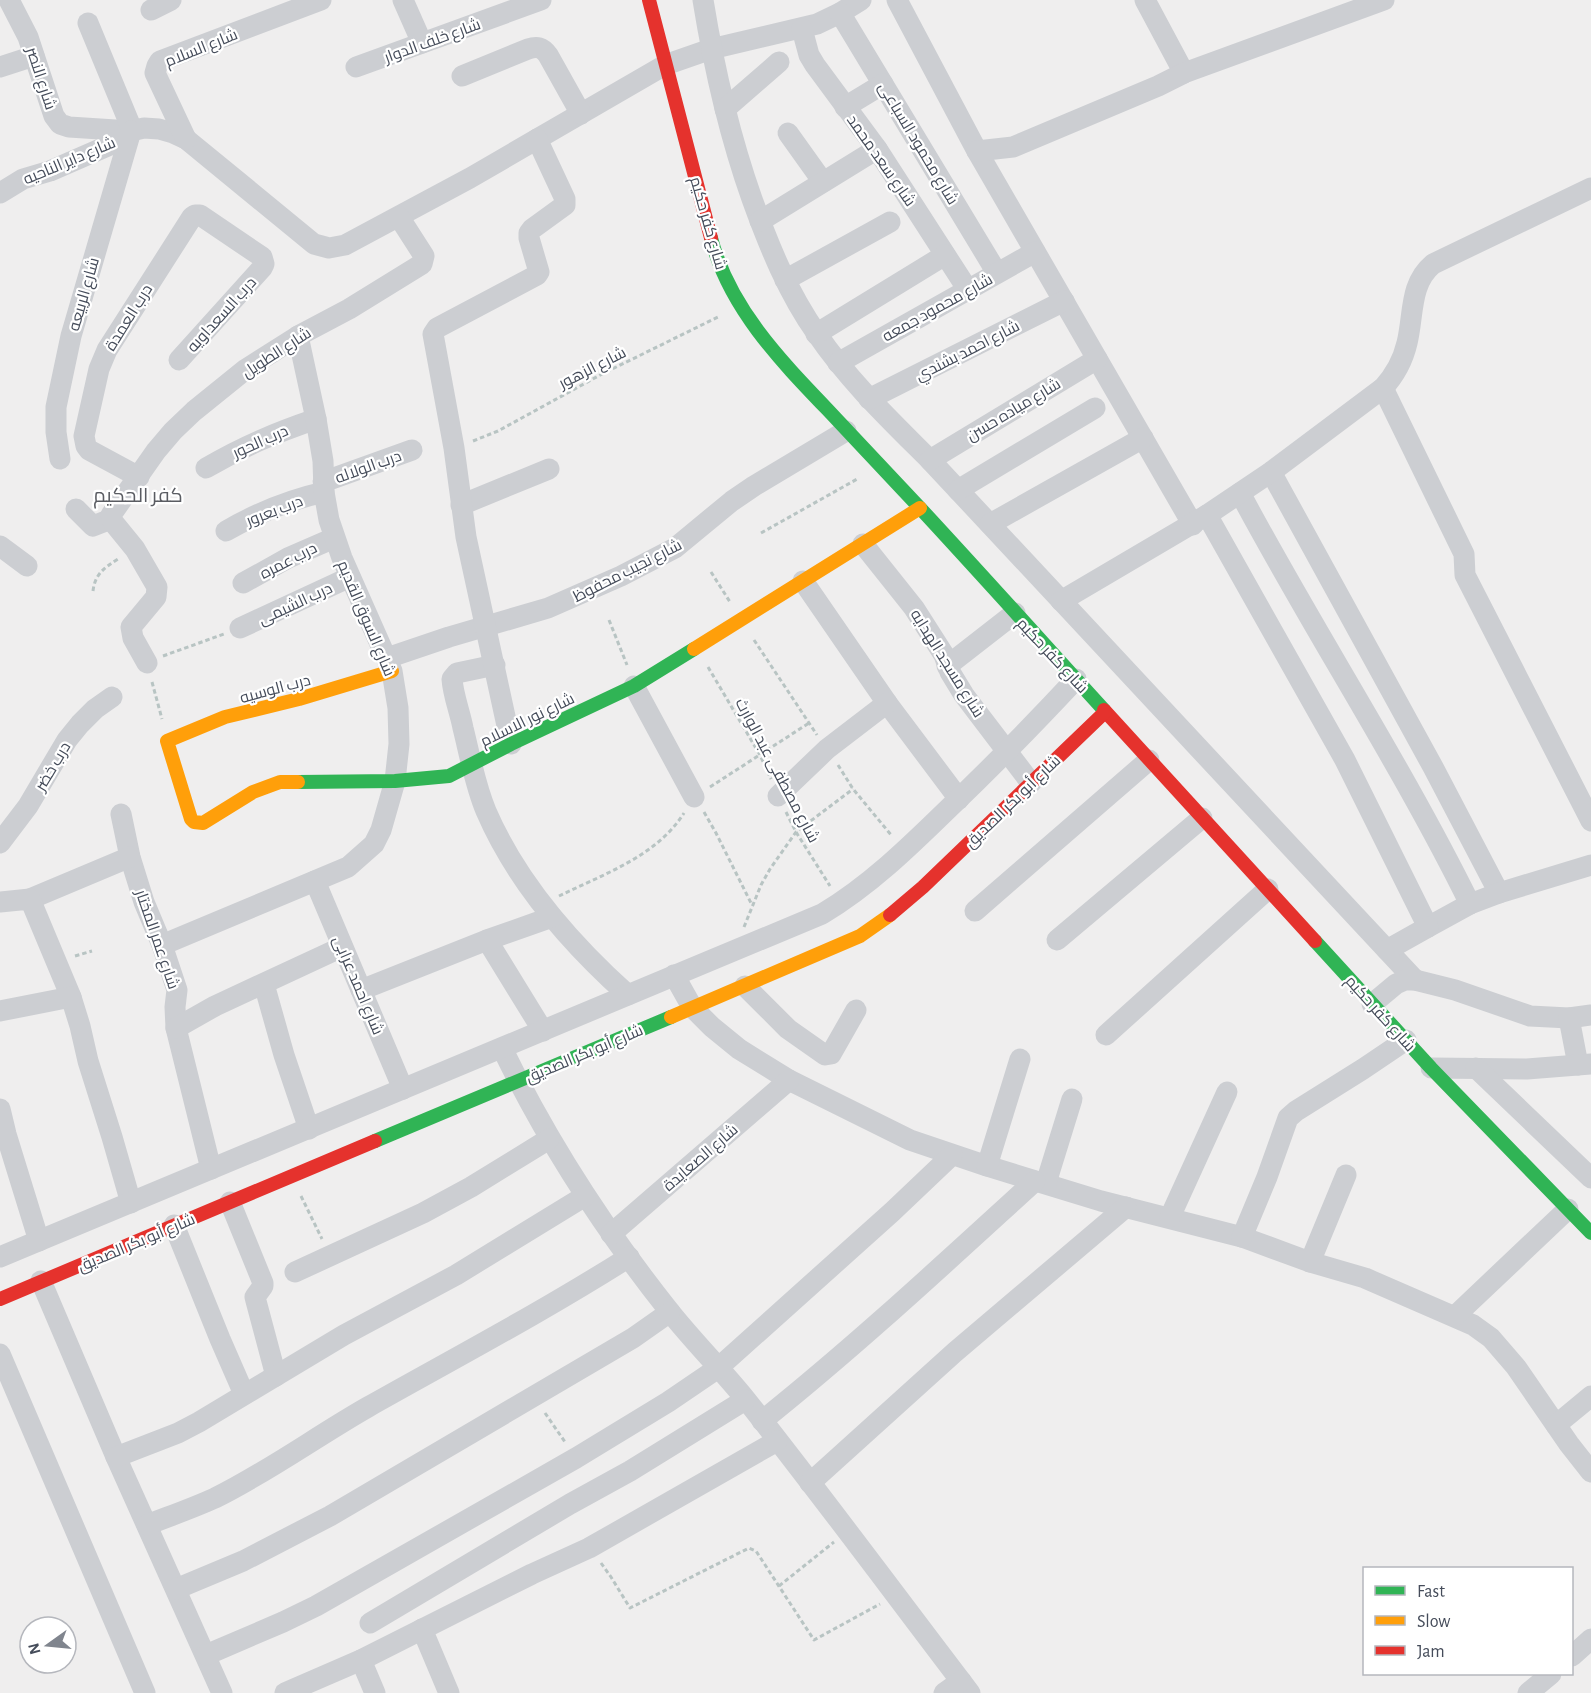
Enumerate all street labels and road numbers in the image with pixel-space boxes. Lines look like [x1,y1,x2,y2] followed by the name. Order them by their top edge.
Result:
[381,15,484,69] street label: شارع خلف الدوار
[162,25,241,73] street label: شارع السلام
[20,44,60,113] street label: شارع النصر
[873,79,962,209] street label: شارع محمود السباعى
[841,111,919,211] street label: شارع سعد محمد
[21,133,119,190] street label: شارع داير الناحيه
[684,175,730,272] street label: شارع كفر حكيم
[65,255,105,334] street label: شارع الربيعه
[879,270,997,347] street label: شارع محمود جمعه
[184,274,260,356] street label: درب السعداويه
[102,282,156,354] street label: درب العمدة
[912,317,1024,388] street label: شارع احمد بشندي
[239,324,316,384] street label: شارع الطويل
[555,343,630,395] street label: شارع الزهور
[963,375,1065,447] street label: شارع مياده حسن
[229,423,291,463] street label: درب الحور
[333,448,404,487] street label: درب الولاله
[243,493,305,530] street label: درب بعرور
[570,536,686,608] street label: شارع نجيب محفوظ
[257,540,320,583] street label: درب عمره
[332,558,399,680] street label: شارع السوق القديم
[256,579,336,630] street label: درب الشيمى
[905,606,988,722] street label: شارع مسجد الهدايه
[1012,614,1092,698] street label: شارع كفر حكيم
[238,672,313,707] street label: درب الوسيه
[477,689,578,752] street label: شارع نور الاسلام
[730,695,823,847] street label: شارع مصطفى عبد الوارث
[32,739,74,795] street label: درب خضر
[960,751,1066,853] street label: شارع أبو بكر الصديق
[129,886,183,992] street label: شارع عمر المختار
[327,933,387,1038] street label: شارع احمد عرابى
[1340,972,1419,1057] street label: شارع كفر حكيم
[523,1020,647,1089] street label: شارع أبو بكر الصديق
[660,1120,743,1197] street label: شارع الصعايدة
[75,1209,199,1278] street label: شارع أبو بكر الصديق

